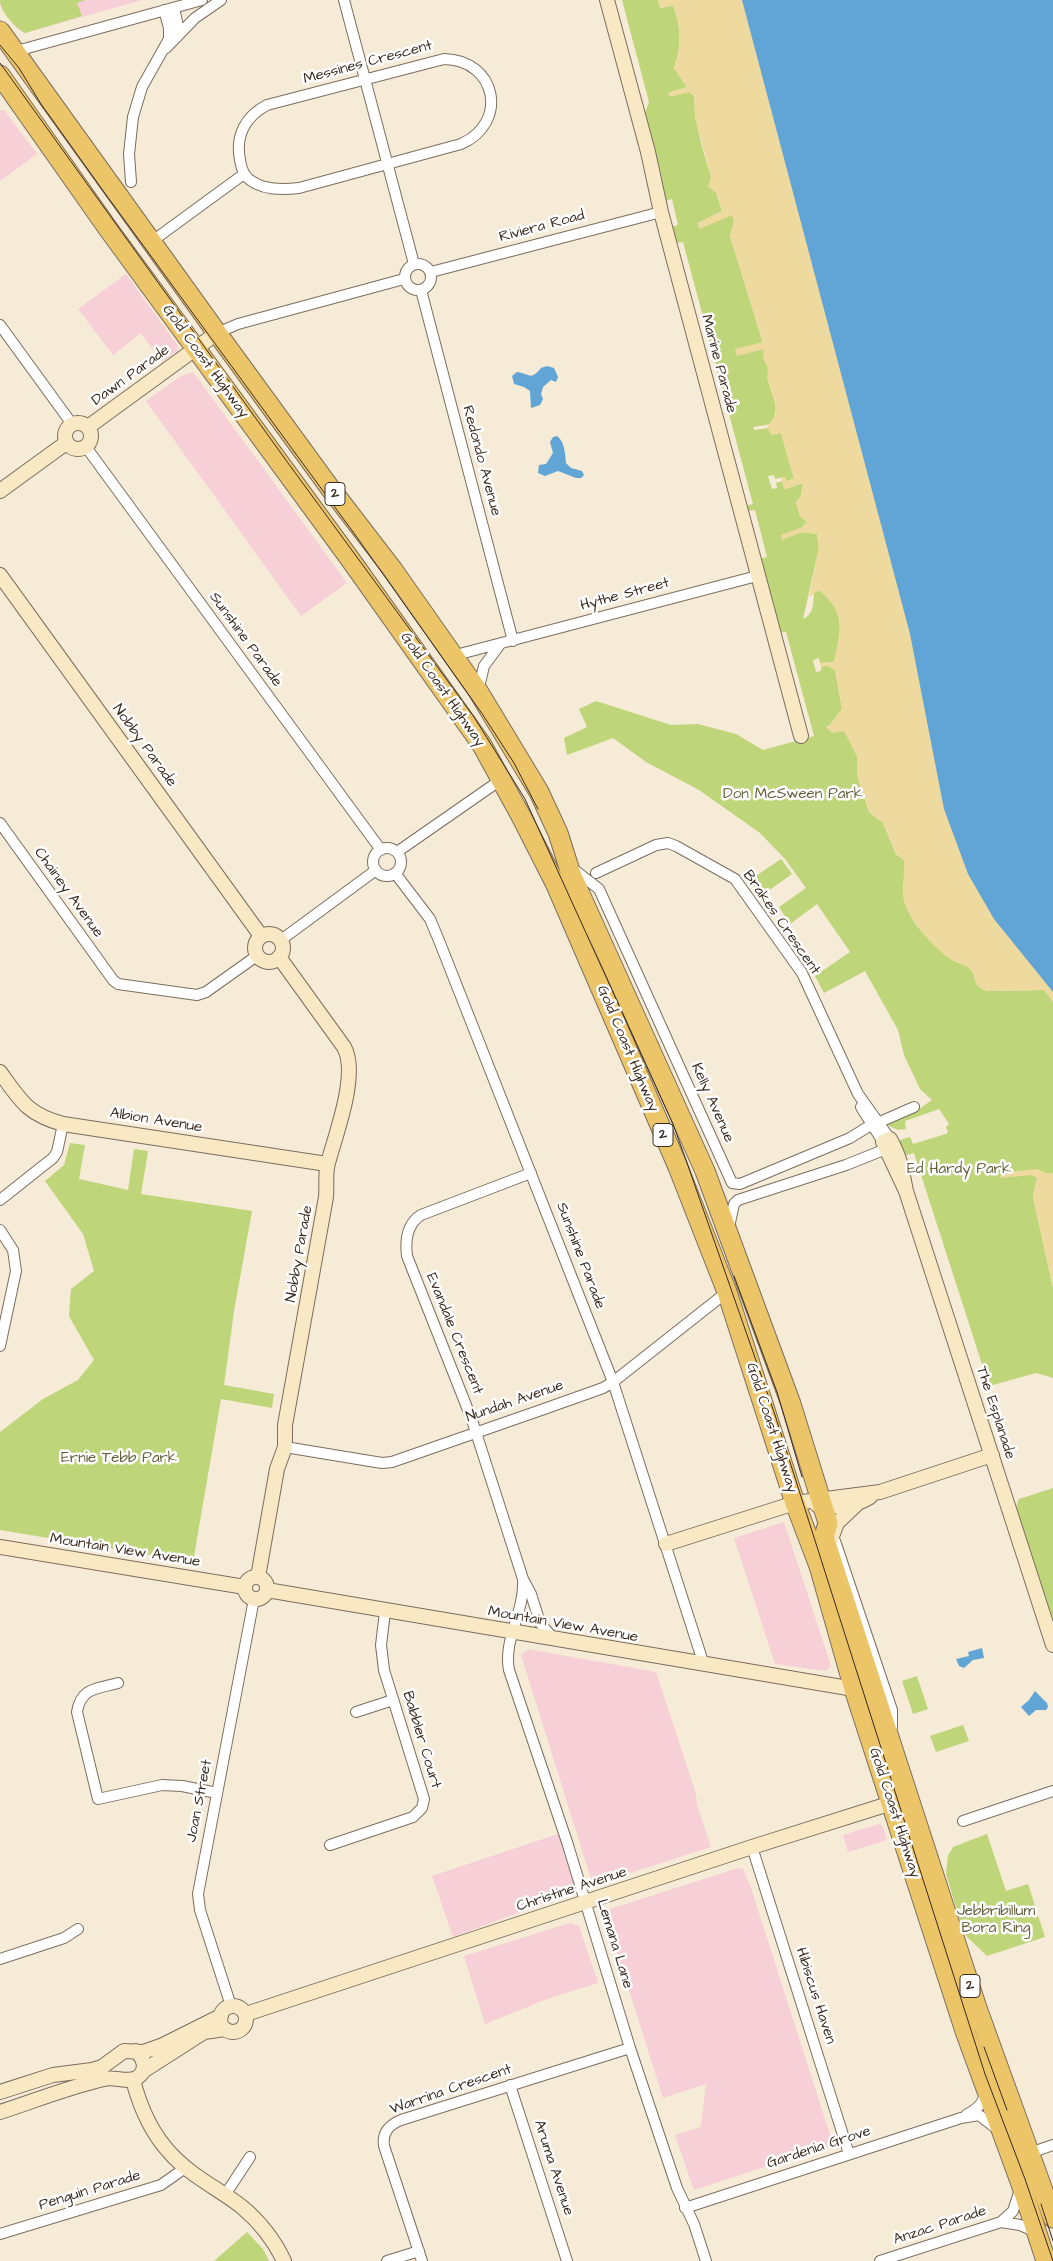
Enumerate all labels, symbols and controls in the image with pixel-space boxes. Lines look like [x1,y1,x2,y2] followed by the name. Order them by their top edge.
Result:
[302,37,434,89] street label: Messines Crescent
[497,207,587,247] street label: Riviera Road
[158,302,252,422] street label: Gold Coast Highway
[696,313,740,415] street label: Marine Parade
[89,342,173,410] street label: Dawn Parade
[458,404,504,518] street label: Redondo Avenue
[325,482,345,506] road number: 2
[579,575,671,615] street label: Hythe Street
[205,589,285,691] street label: Sunshine Parade
[396,629,488,751] street label: Gold Coast Highway
[108,701,180,791] street label: Nobby Parade
[723,786,863,804] park label: Don McSween Park
[29,845,107,941] street label: Chainey Avenue
[738,867,824,979] street label: Brakes Crescent
[592,983,662,1115] street label: Gold Coast Highway
[687,1061,737,1145] street label: Kelly Avenue
[108,1105,204,1137] street label: Albion Avenue
[653,1124,673,1146] road number: 2
[907,1161,1011,1179] park label: Ed Hardy Park
[551,1200,609,1312] street label: Sunshine Parade
[283,1204,317,1304] street label: Nobby Parade
[421,1271,487,1397] street label: Evandale Crescent
[741,1361,801,1495] street label: Gold Coast Highway
[972,1364,1018,1462] street label: The Esplanade
[464,1377,566,1427] street label: Nundah Avenue
[61,1450,177,1468] park label: Ernie Tebb Park
[48,1530,202,1572] street label: Mountain View Avenue
[487,1603,639,1647] street label: Mountain View Avenue
[398,1689,444,1791] street label: Babbler Court
[864,1746,924,1880] street label: Gold Coast Highway
[183,1758,217,1844] street label: Joan Street
[515,1864,629,1916] street label: Christine Avenue
[592,1897,636,1991] street label: Lemana Lane
[957,1903,1035,1938] park label: Jebbribillum Bora Ring
[791,1946,839,2046] street label: Hibiscus Haven
[960,1974,980,1998] road number: 2
[388,2061,514,2119] street label: Warrina Crescent
[529,2118,577,2218] street label: Aruma Avenue
[765,2123,873,2173] street label: Gardenia Grove
[37,2167,143,2215] street label: Penguin Parade
[891,2203,989,2249] street label: Anzac Parade

